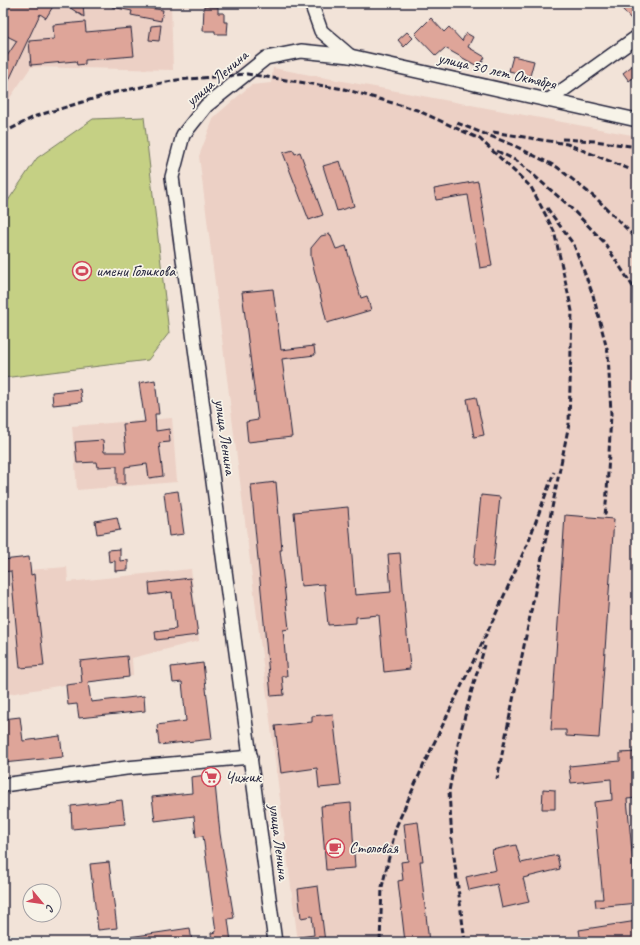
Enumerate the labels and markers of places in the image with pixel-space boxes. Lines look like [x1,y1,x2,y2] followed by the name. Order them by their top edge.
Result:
[71,260,93,282] sports icon: имени Голикова
[96,261,176,281] place label: имени Голикова
[200,766,222,788] supermarket icon: Чижик
[225,767,262,787] place label: Чижик
[324,837,346,859] cafe icon: Столовая
[349,838,399,858] place label: Столовая

